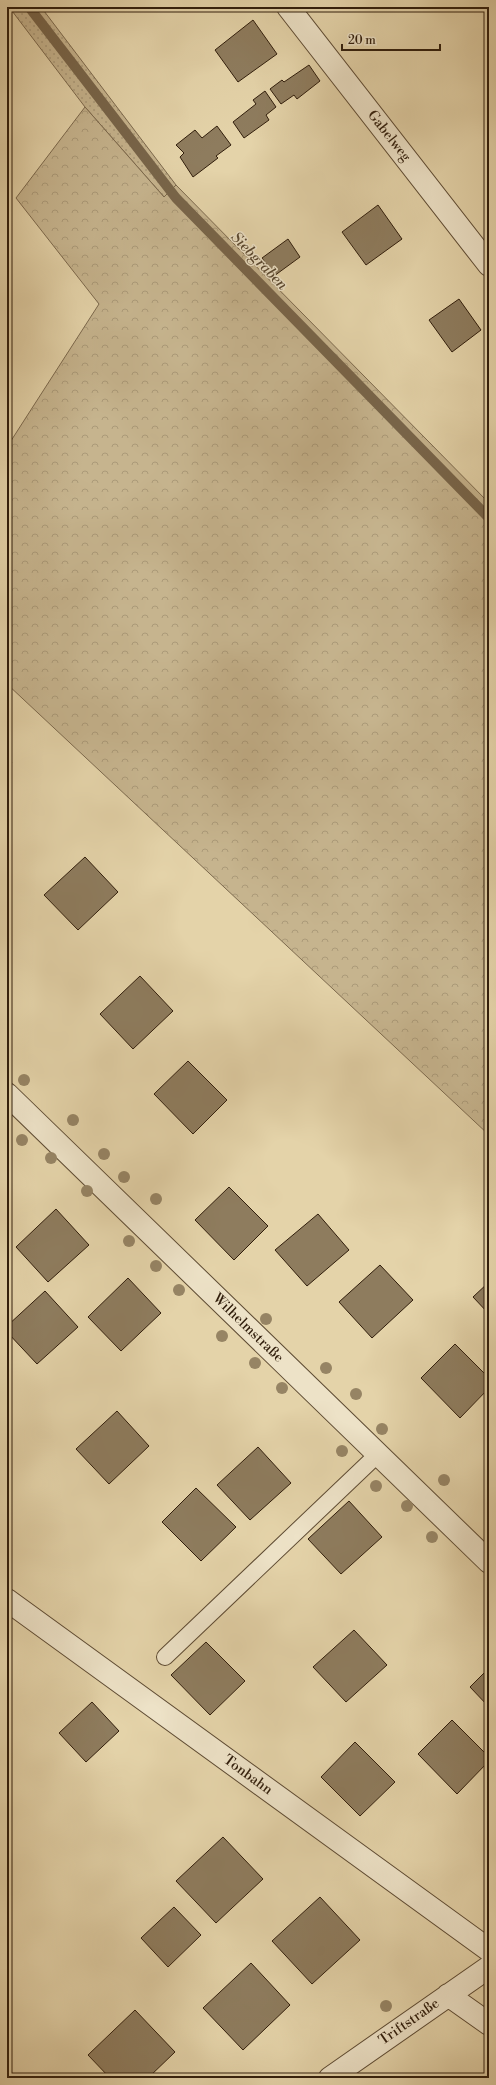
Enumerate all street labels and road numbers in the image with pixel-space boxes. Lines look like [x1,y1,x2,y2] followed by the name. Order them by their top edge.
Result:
[363,107,415,166] street label: Gabelweg
[208,1289,287,1366] street label: Wilhelmstraße
[220,1751,277,1799] street label: Tonbahn
[375,1995,443,2049] street label: Triftstraße

